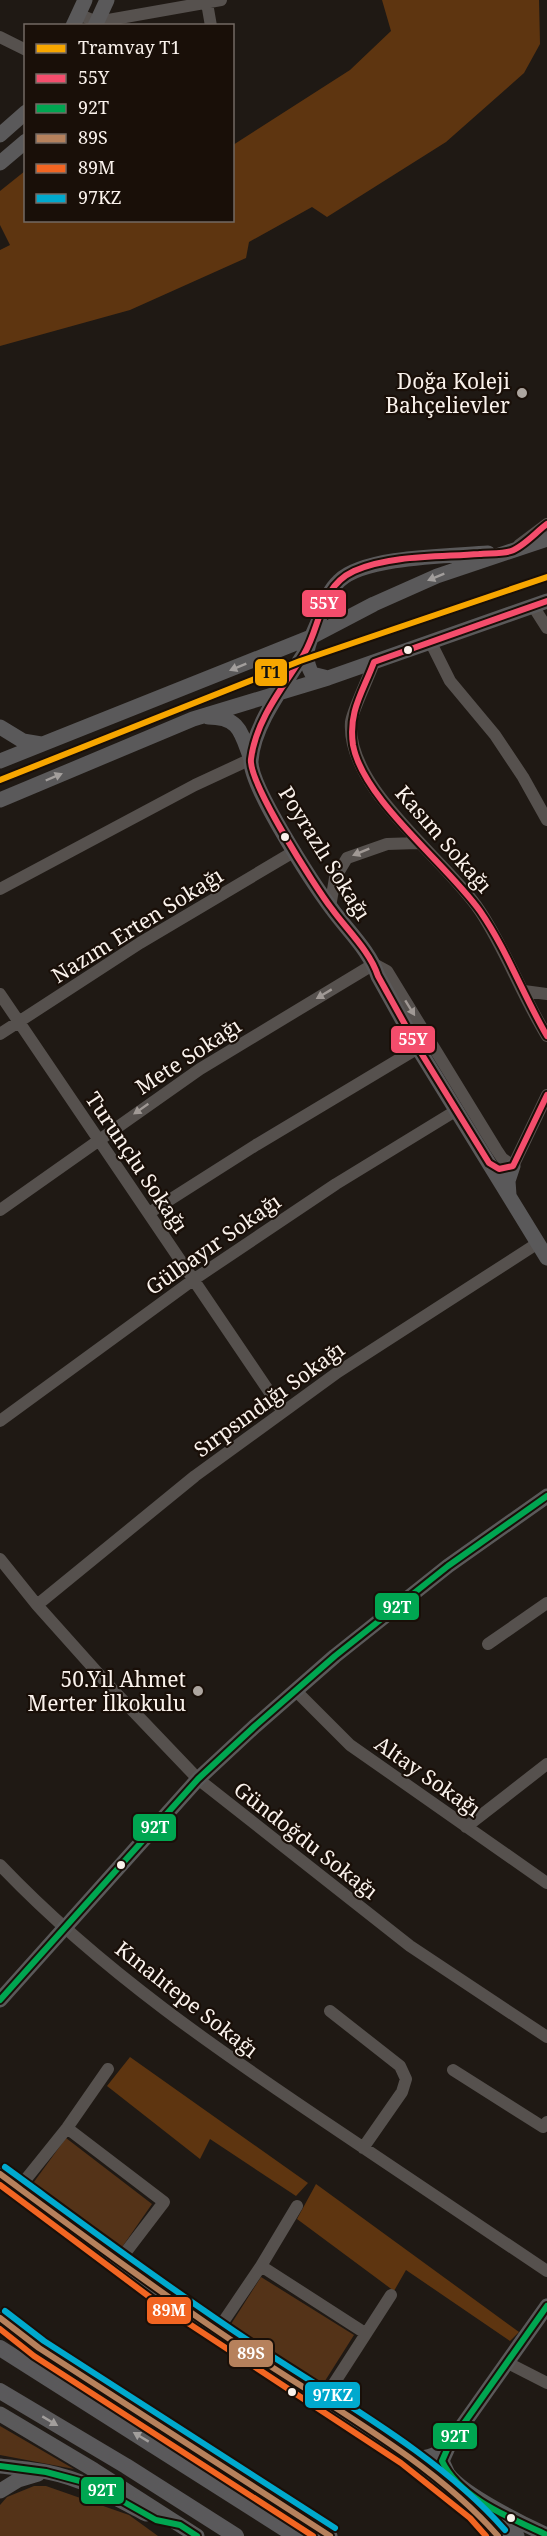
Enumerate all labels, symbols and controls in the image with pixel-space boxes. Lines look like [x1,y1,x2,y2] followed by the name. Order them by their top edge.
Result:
[24,24,234,222] legend
[78,35,180,59] text: Tramvay T1
[78,65,110,89] text: 55Y
[78,95,109,119] text: 92T
[78,125,108,149] text: 89S
[78,155,115,179] text: 89M
[78,185,121,209] text: 97KZ
[385,367,510,419] place label: Doğa Koleji Bahçelievler
[515,386,529,400] marker: Doğa Koleji Bahçelievler
[427,572,445,582] one-way arrow
[301,589,347,618] line badge: 55Y
[309,592,339,614] text: 55Y
[402,644,414,656] unlabelled marker
[254,658,288,687] line badge: T1
[261,661,281,683] text: T1
[228,662,246,672] one-way arrow
[45,772,63,782] one-way arrow
[390,779,499,899] street label: Kasım Sokağı
[273,781,377,925] street label: Poyrazlı Sokağı
[279,831,291,843] unlabelled marker
[352,848,370,857] one-way arrow
[46,861,228,989] street label: Nazım Erten Sokağı
[316,989,332,1000] one-way arrow
[404,1000,415,1016] one-way arrow
[130,1011,246,1101] street label: Mete Sokağı
[390,1025,436,1054] line badge: 55Y
[398,1028,428,1050] text: 55Y
[79,1086,195,1238] street label: Turunçlu Sokağı
[133,1103,149,1114] one-way arrow
[140,1187,286,1301] street label: Gülbayır Sokağı
[188,1335,350,1463] street label: Sırpsındığı Sokağı
[374,1592,420,1621] line badge: 92T
[383,1596,412,1618] text: 92T
[28,1665,186,1717] place label: 50.Yıl Ahmet Merter İlkokulu
[191,1684,205,1698] marker: 50.Yıl Ahmet Merter İlkokulu
[370,1729,487,1823] street label: Altay Sokağı
[228,1775,384,1905] street label: Gündoğdu Sokağı
[132,1813,177,1842] line badge: 92T
[141,1816,170,1838] text: 92T
[115,1859,127,1871] unlabelled marker
[110,1934,264,2064] street label: Kınalıtepe Sokağı
[146,2296,192,2325] line badge: 89M
[152,2299,186,2321] text: 89M
[228,2339,274,2368] line badge: 89S
[237,2342,265,2364] text: 89S
[304,2381,361,2409] line badge: 97KZ
[313,2384,353,2406] text: 97KZ
[286,2386,298,2398] unlabelled marker
[42,2415,58,2426] one-way arrow
[432,2422,478,2450] line badge: 92T
[441,2425,470,2447] text: 92T
[133,2432,149,2443] one-way arrow
[80,2476,125,2505] line badge: 92T
[88,2479,117,2501] text: 92T
[505,2512,517,2524] unlabelled marker

